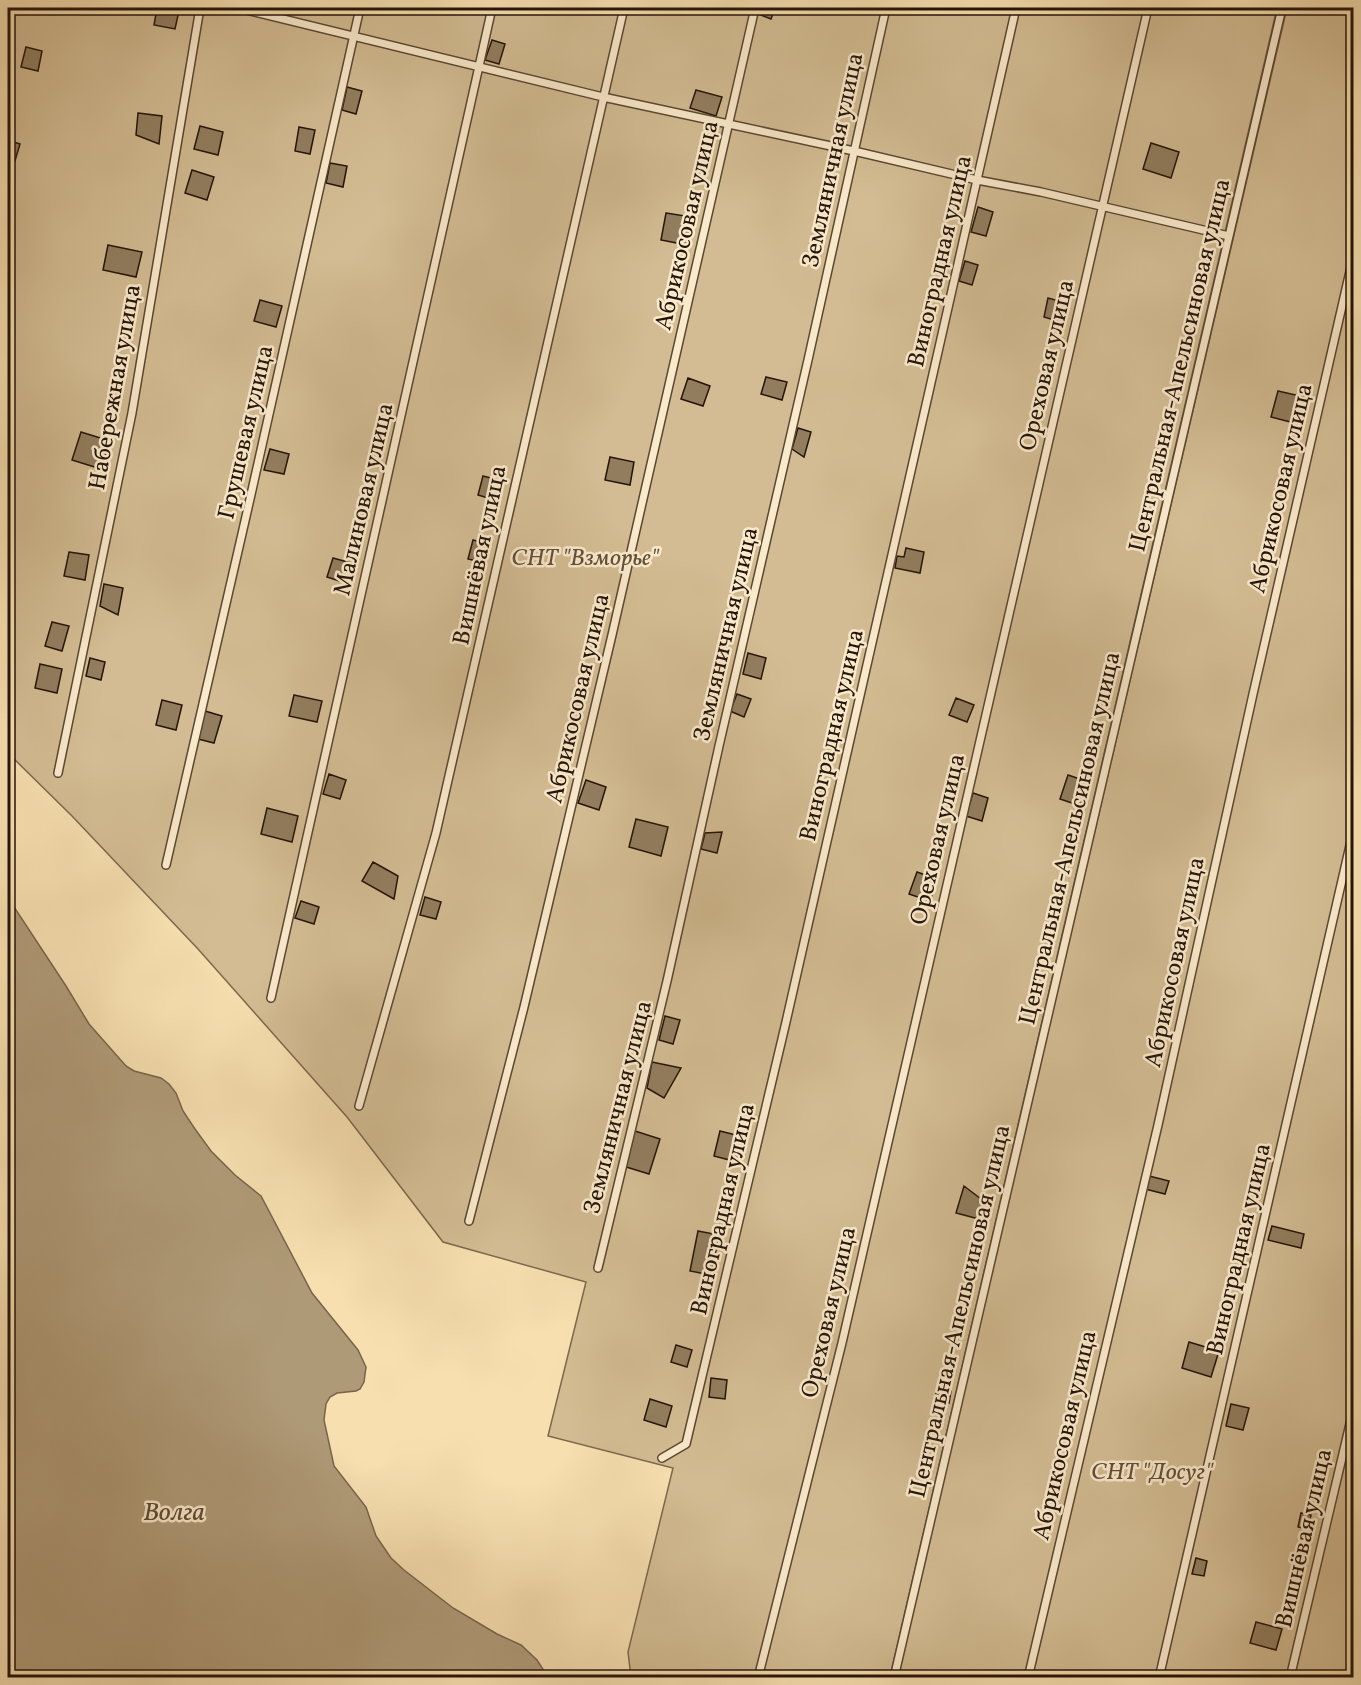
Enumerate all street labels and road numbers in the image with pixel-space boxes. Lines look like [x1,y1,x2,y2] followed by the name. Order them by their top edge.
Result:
[795,50,873,271] street label: Земляничная улица
[647,117,729,334] street label: Абрикосовая улица
[900,152,982,371] street label: Виноградная улица
[1121,175,1241,555] street label: Центральная-Апельсиновая улица
[1012,276,1084,455] street label: Ореховая улица
[81,282,151,493] street label: Набережная улица
[210,342,284,523] street label: Грушевая улица
[1241,380,1323,597] street label: Абрикосовая улица
[326,400,404,599] street label: Малиновая улица
[445,462,517,648] street label: Вишнёвая улица
[686,524,768,745] street label: Земляничная улица
[538,590,620,807] street label: Абрикосовая улица
[792,626,874,845] street label: Виноградная улица
[1011,648,1131,1028] street label: Центральная-Апельсиновая улица
[903,750,975,929] street label: Ореховая улица
[1137,854,1215,1071] street label: Абрикосовая улица
[576,997,662,1218] street label: Земляничная улица
[683,1100,765,1319] street label: Виноградная улица
[901,1121,1021,1501] street label: Центральная-Апельсиновая улица
[1199,1140,1281,1359] street label: Виноградная улица
[794,1223,866,1402] street label: Ореховая улица
[1025,1327,1107,1544] street label: Абрикосовая улица
[1268,1445,1342,1631] street label: Вишнёвая улица

